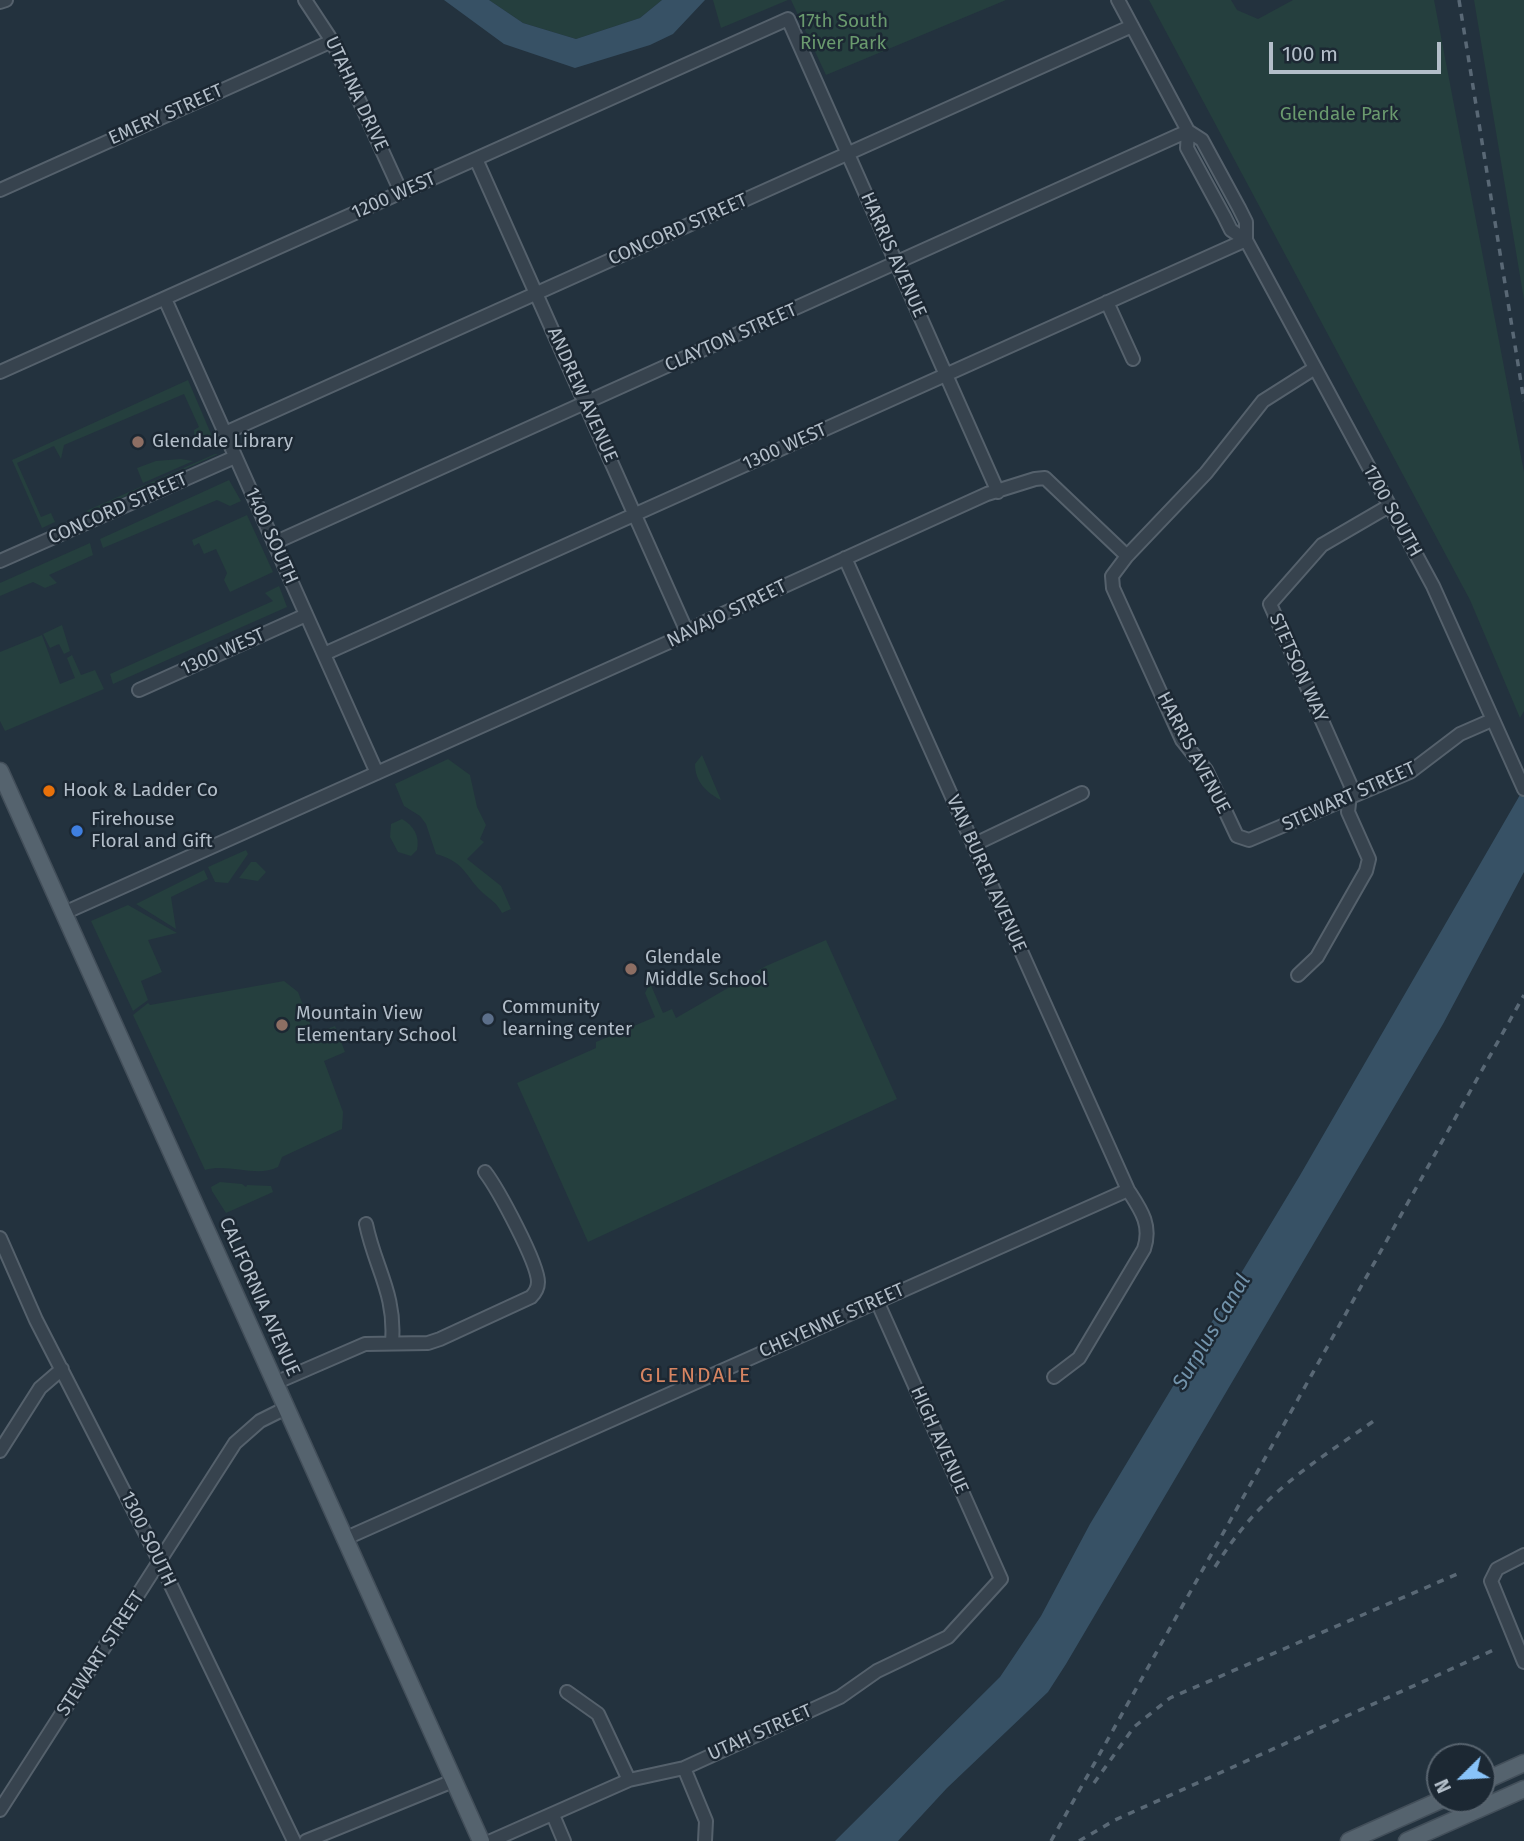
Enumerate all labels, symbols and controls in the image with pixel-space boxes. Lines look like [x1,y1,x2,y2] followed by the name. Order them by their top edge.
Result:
[798,11,888,55] park label: 17th South River Park
[1272,28,1444,72] scale bar
[319,33,393,155] street label: UTAHNA DRIVE
[1282,41,1338,67] text: 100 m
[105,80,227,150] street label: EMERY STREET
[1280,104,1398,126] park label: Glendale Park
[349,167,439,225] street label: 1200 WEST
[605,189,751,271] street label: CONCORD STREET
[855,189,931,321] street label: HARRIS AVENUE
[661,299,801,377] street label: CLAYTON STREET
[542,324,622,466] street label: ANDREW AVENUE
[740,418,830,476] street label: 1300 WEST
[152,431,293,453] place label: Glendale Library
[130,434,146,450] marker: Glendale Library
[1357,461,1427,561] street label: 1700 SOUTH
[45,468,191,550] street label: CONCORD STREET
[240,484,302,588] street label: 1400 SOUTH
[664,575,790,653] street label: NAVAJO STREET
[1264,610,1332,726] street label: STETSON WAY
[178,623,268,681] street label: 1300 WEST
[1151,688,1235,818] street label: HARRIS AVENUE
[1279,757,1419,837] street label: STEWART STREET
[63,780,218,802] place label: Hook & Ladder Co
[41,783,57,799] marker: Hook & Ladder Co
[941,792,1031,956] street label: VAN BUREN AVENUE
[91,809,213,853] place label: Firehouse Floral and Gift
[69,823,85,839] marker: Firehouse Floral and Gift
[645,947,767,991] place label: Glendale Middle School
[623,961,639,977] marker: Glendale Middle School
[502,997,632,1041] place label: Community learning center
[296,1003,457,1047] place label: Mountain View Elementary School
[480,1011,496,1027] marker: Community learning center
[274,1017,290,1033] marker: Mountain View Elementary School
[214,1214,304,1380] street label: CALIFORNIA AVENUE
[1168,1270,1256,1394] water label: Surplus Canal
[756,1279,908,1363] street label: CHEYENNE STREET
[641,1363,751,1389] district label: GLENDALE
[905,1383,973,1497] street label: HIGH AVENUE
[115,1488,181,1590] street label: 1300 SOUTH
[52,1587,150,1721] street label: STEWART STREET
[704,1700,816,1766] street label: UTAH STREET
[1426,1743,1496,1813] north arrow
[1430,1776,1456,1796] text: N

